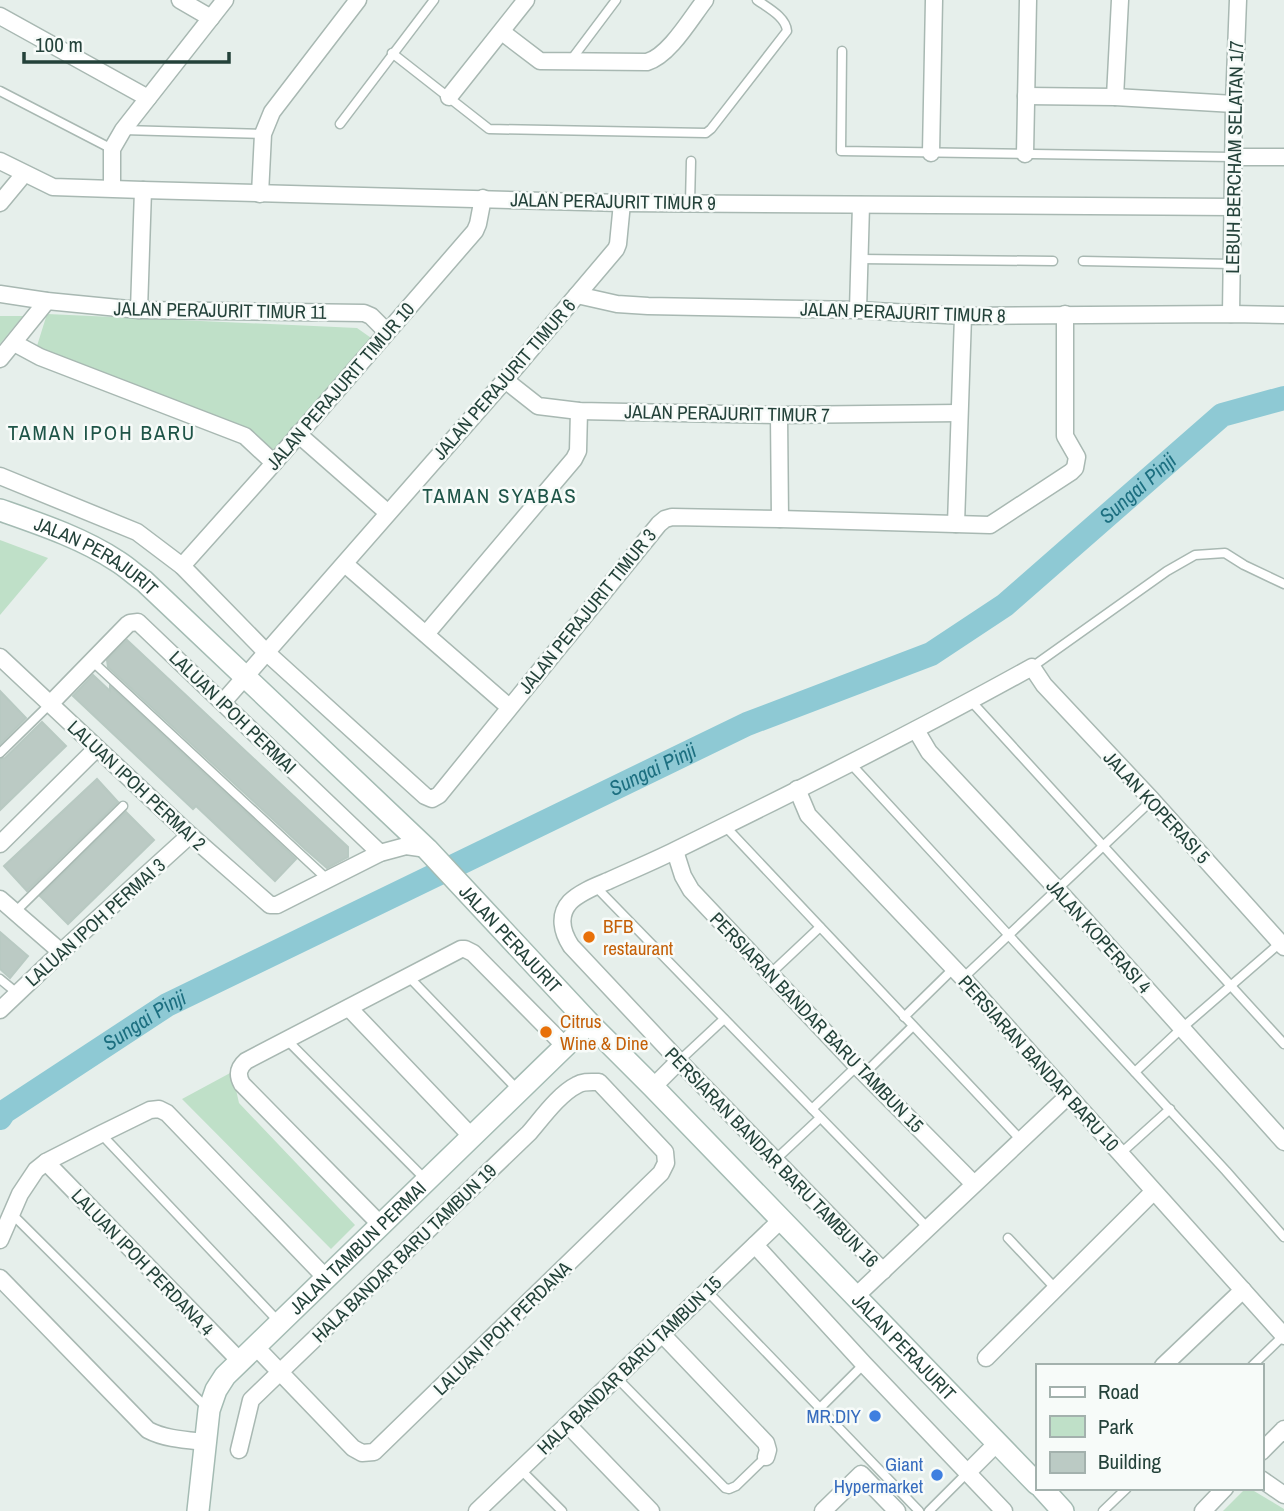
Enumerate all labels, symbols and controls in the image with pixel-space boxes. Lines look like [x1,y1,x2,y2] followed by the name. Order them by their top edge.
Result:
[24,21,229,65] scale bar
[35,30,83,59] text: 100 m
[1219,40,1249,274] street label: LEBUH BERCHAM SELATAN 1/7
[510,186,716,216] street label: JALAN PERAJURIT TIMUR 9
[427,293,581,465] street label: JALAN PERAJURIT TIMUR 6
[113,295,327,325] street label: JALAN PERAJURIT TIMUR 11
[800,295,1006,329] street label: JALAN PERAJURIT TIMUR 8
[260,297,420,475] street label: JALAN PERAJURIT TIMUR 10
[624,398,830,428] street label: JALAN PERAJURIT TIMUR 7
[8,418,196,447] district label: TAMAN IPOH BARU
[1093,446,1183,530] water label: Sungai Pinji
[422,481,578,510] district label: TAMAN SYABAS
[31,510,164,601] street label: JALAN PERAJURIT
[512,523,662,699] street label: JALAN PERAJURIT TIMUR 3
[164,645,302,779] street label: LALUAN IPOH PERMAI
[62,714,212,856] street label: LALUAN IPOH PERMAI 2
[604,736,701,803] water label: Sungai Pinji
[1098,745,1216,869] street label: JALAN KOPERASI 5
[19,852,171,992] street label: LALUAN IPOH PERMAI 3
[1041,873,1158,999] street label: JALAN KOPERASI 4
[454,879,568,999] street label: JALAN PERAJURIT
[704,906,930,1138] street label: PERSIARAN BANDAR BARU TAMBUN 15
[603,913,674,961] place label: BFB restaurant
[581,929,597,945] marker: BFB restaurant
[953,969,1125,1157] street label: PERSIARAN BANDAR BARU 10
[97,983,191,1057] water label: Sungai Pinji
[560,1008,648,1056] place label: Citrus Wine & Dine
[538,1024,554,1040] marker: Citrus Wine & Dine
[659,1041,885,1273] street label: PERSIARAN BANDAR BARU TAMBUN 16
[306,1158,502,1348] street label: HALA BANDAR BARU TAMBUN 19
[283,1175,432,1320] street label: JALAN TAMBUN PERMAI
[66,1183,220,1341] street label: LALUAN IPOH PERDANA 4
[427,1255,577,1401] street label: LALUAN IPOH PERDANA
[531,1270,727,1460] street label: HALA BANDAR BARU TAMBUN 15
[846,1288,962,1406] street label: JALAN PERAJURIT
[1036,1364,1263,1490] legend
[1098,1377,1139,1406] text: Road
[806,1403,862,1429] place label: MR.DIY
[867,1408,883,1424] marker: MR.DIY
[1098,1412,1134,1441] text: Park
[1098,1447,1162,1476] text: Building
[834,1451,924,1499] place label: Giant Hypermarket
[929,1467,945,1483] marker: Giant Hypermarket

